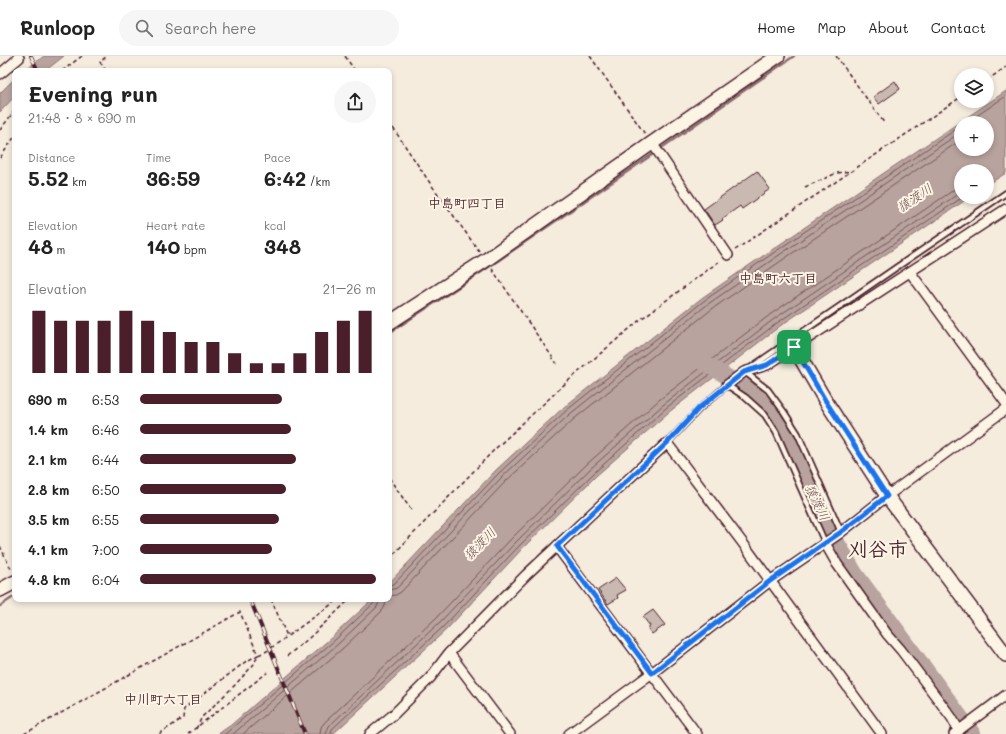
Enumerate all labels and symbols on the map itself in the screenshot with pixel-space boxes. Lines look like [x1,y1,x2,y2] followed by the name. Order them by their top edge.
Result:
[893,179,935,215] water label: 猿渡川
[428,194,506,211] district label: 中島町四丁目
[739,269,817,286] district label: 中島町六丁目
[777,330,811,364] pin
[802,481,834,523] water label: 猿渡川
[459,523,499,563] water label: 猿渡川
[848,535,908,561] district label: 刈谷市
[124,690,202,707] district label: 中川町六丁目

